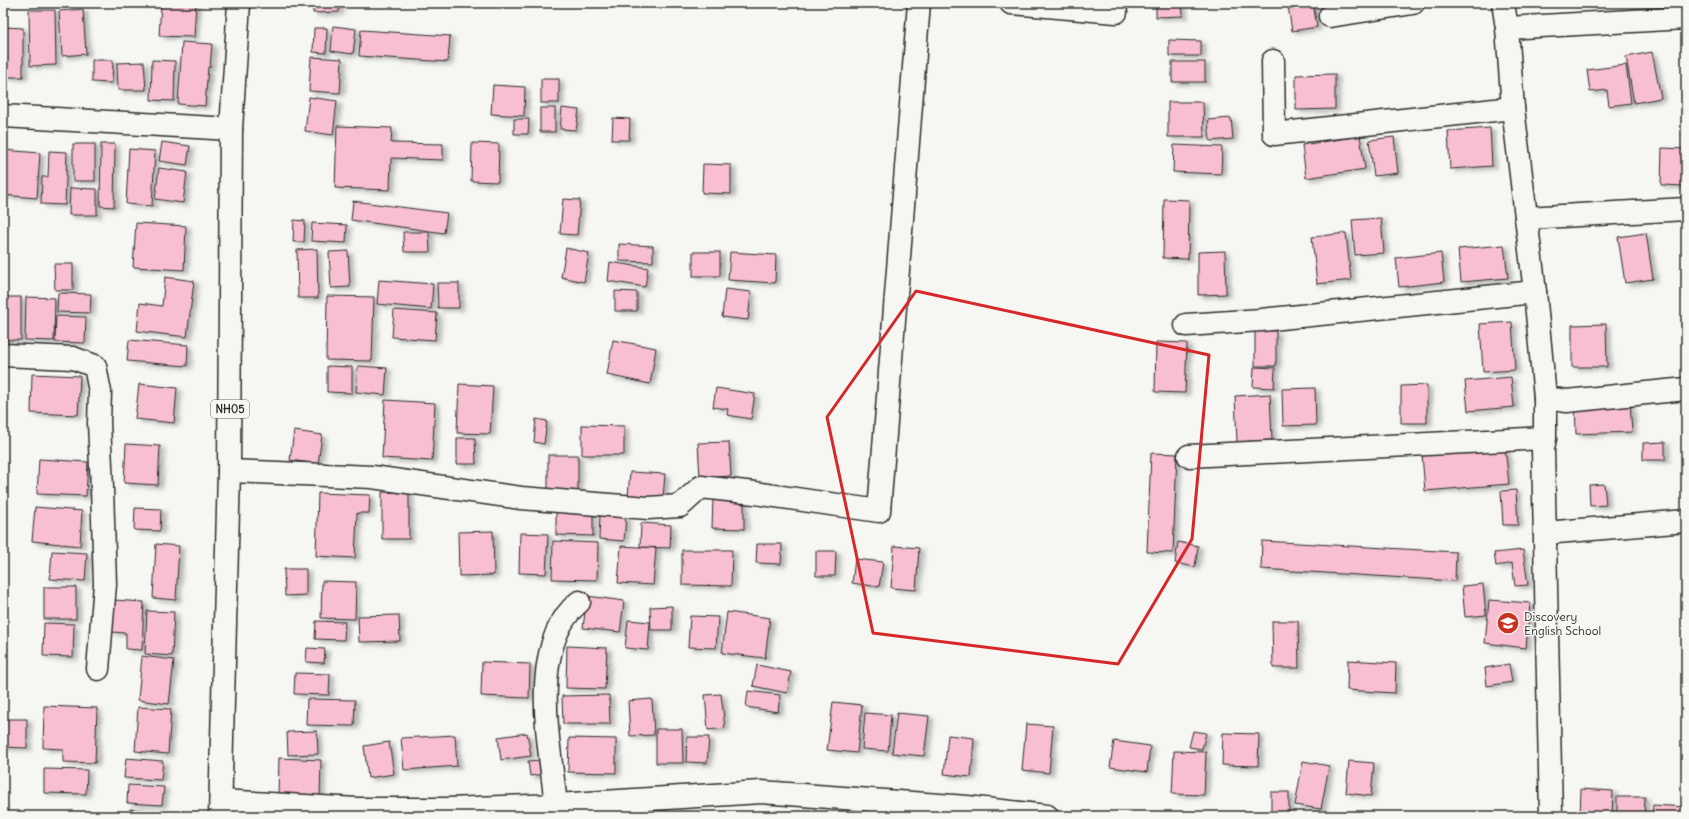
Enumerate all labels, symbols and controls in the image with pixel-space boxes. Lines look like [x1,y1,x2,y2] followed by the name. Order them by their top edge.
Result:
[211,400,249,418] road number: NH05
[1524,609,1601,638] place label: Discovery English School
[1495,610,1521,636] school or university icon: Discovery English School

